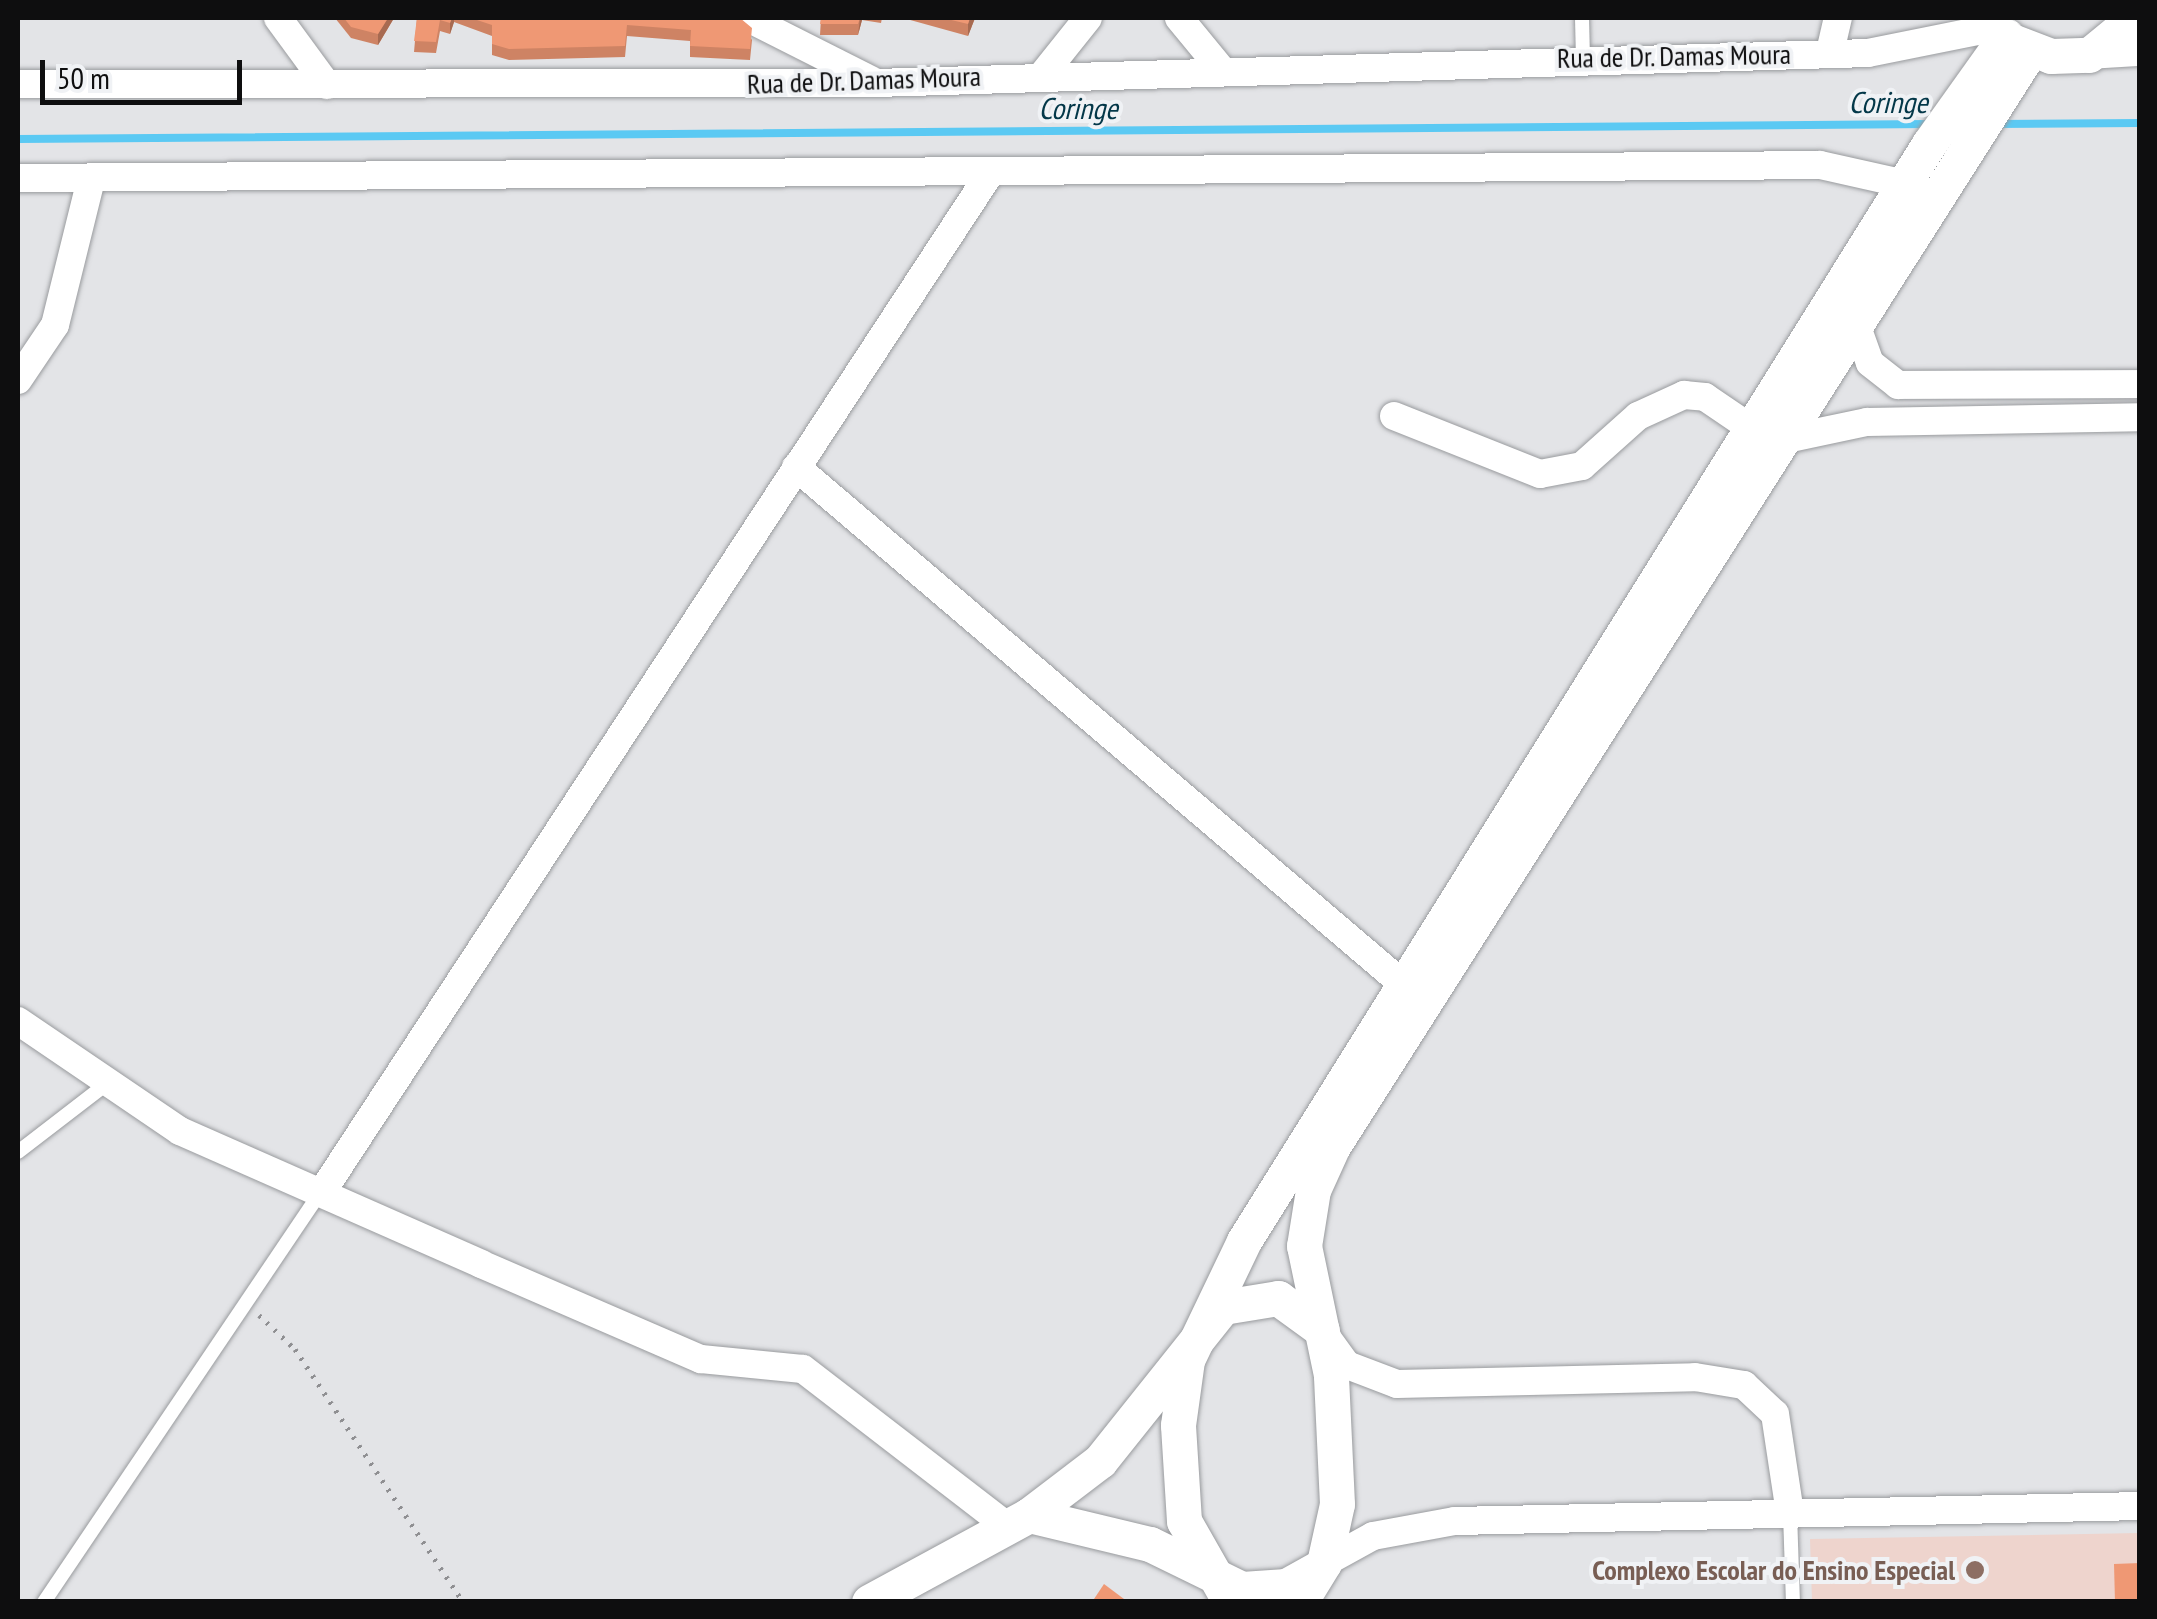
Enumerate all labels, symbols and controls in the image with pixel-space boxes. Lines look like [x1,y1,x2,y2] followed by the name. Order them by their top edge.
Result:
[1556,37,1792,75] street label: Rua de Dr. Damas Moura
[45,40,248,102] scale bar
[57,58,110,97] text: 50 m
[746,59,982,101] street label: Rua de Dr. Damas Moura
[1848,84,1928,120] water label: Coringe
[1038,90,1118,126] water label: Coringe
[1592,1553,1955,1587] place label: Complexo Escolar do Ensino Especial
[1964,1559,1986,1581] marker: Complexo Escolar do Ensino Especial

